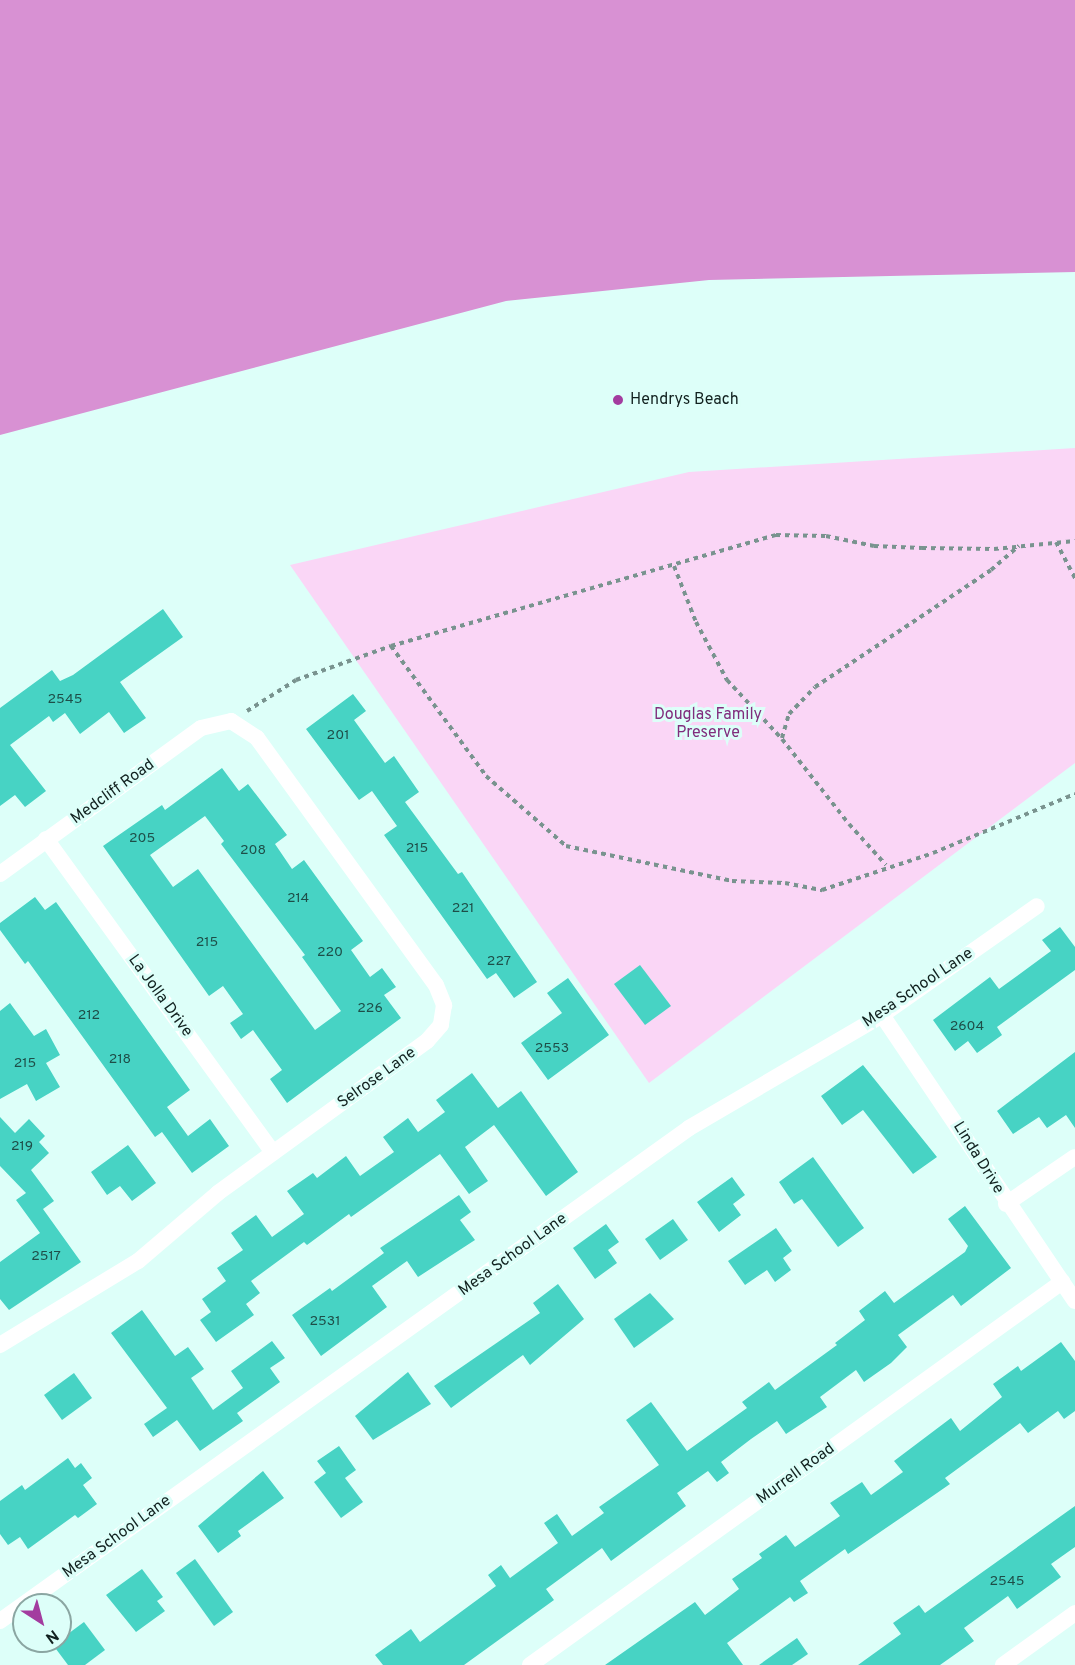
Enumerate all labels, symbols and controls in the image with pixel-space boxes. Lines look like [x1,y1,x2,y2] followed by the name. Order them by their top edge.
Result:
[630,390,739,410] place label: Hendrys Beach
[611,393,625,407] marker: Hendrys Beach
[48,692,82,708] house number: 2545
[654,705,762,743] park label: Douglas Family Preserve
[327,728,349,744] house number: 201
[67,755,159,829] street label: Medcliff Road
[129,831,155,847] house number: 205
[406,841,428,857] house number: 215
[240,843,266,859] house number: 208
[287,891,309,907] house number: 214
[452,901,474,917] house number: 221
[196,935,218,951] house number: 215
[859,944,977,1032] street label: Mesa School Lane
[317,945,343,961] house number: 220
[124,951,196,1041] street label: La Jolla Drive
[487,954,511,970] house number: 227
[357,1001,383,1017] house number: 226
[78,1008,100,1024] house number: 212
[950,1019,984,1035] house number: 2604
[535,1041,569,1057] house number: 2553
[334,1043,420,1113] street label: Selrose Lane
[109,1052,131,1068] house number: 218
[14,1056,36,1072] house number: 215
[948,1118,1008,1198] street label: Linda Drive
[11,1139,33,1155] house number: 219
[455,1209,571,1301] street label: Mesa School Lane
[31,1249,61,1265] house number: 2517
[310,1314,340,1330] house number: 2531
[753,1439,839,1509] street label: Murrell Road
[59,1491,175,1583] street label: Mesa School Lane
[990,1574,1024,1590] house number: 2545
[12,1593,72,1653] north arrow
[41,1624,62,1647] text: N

